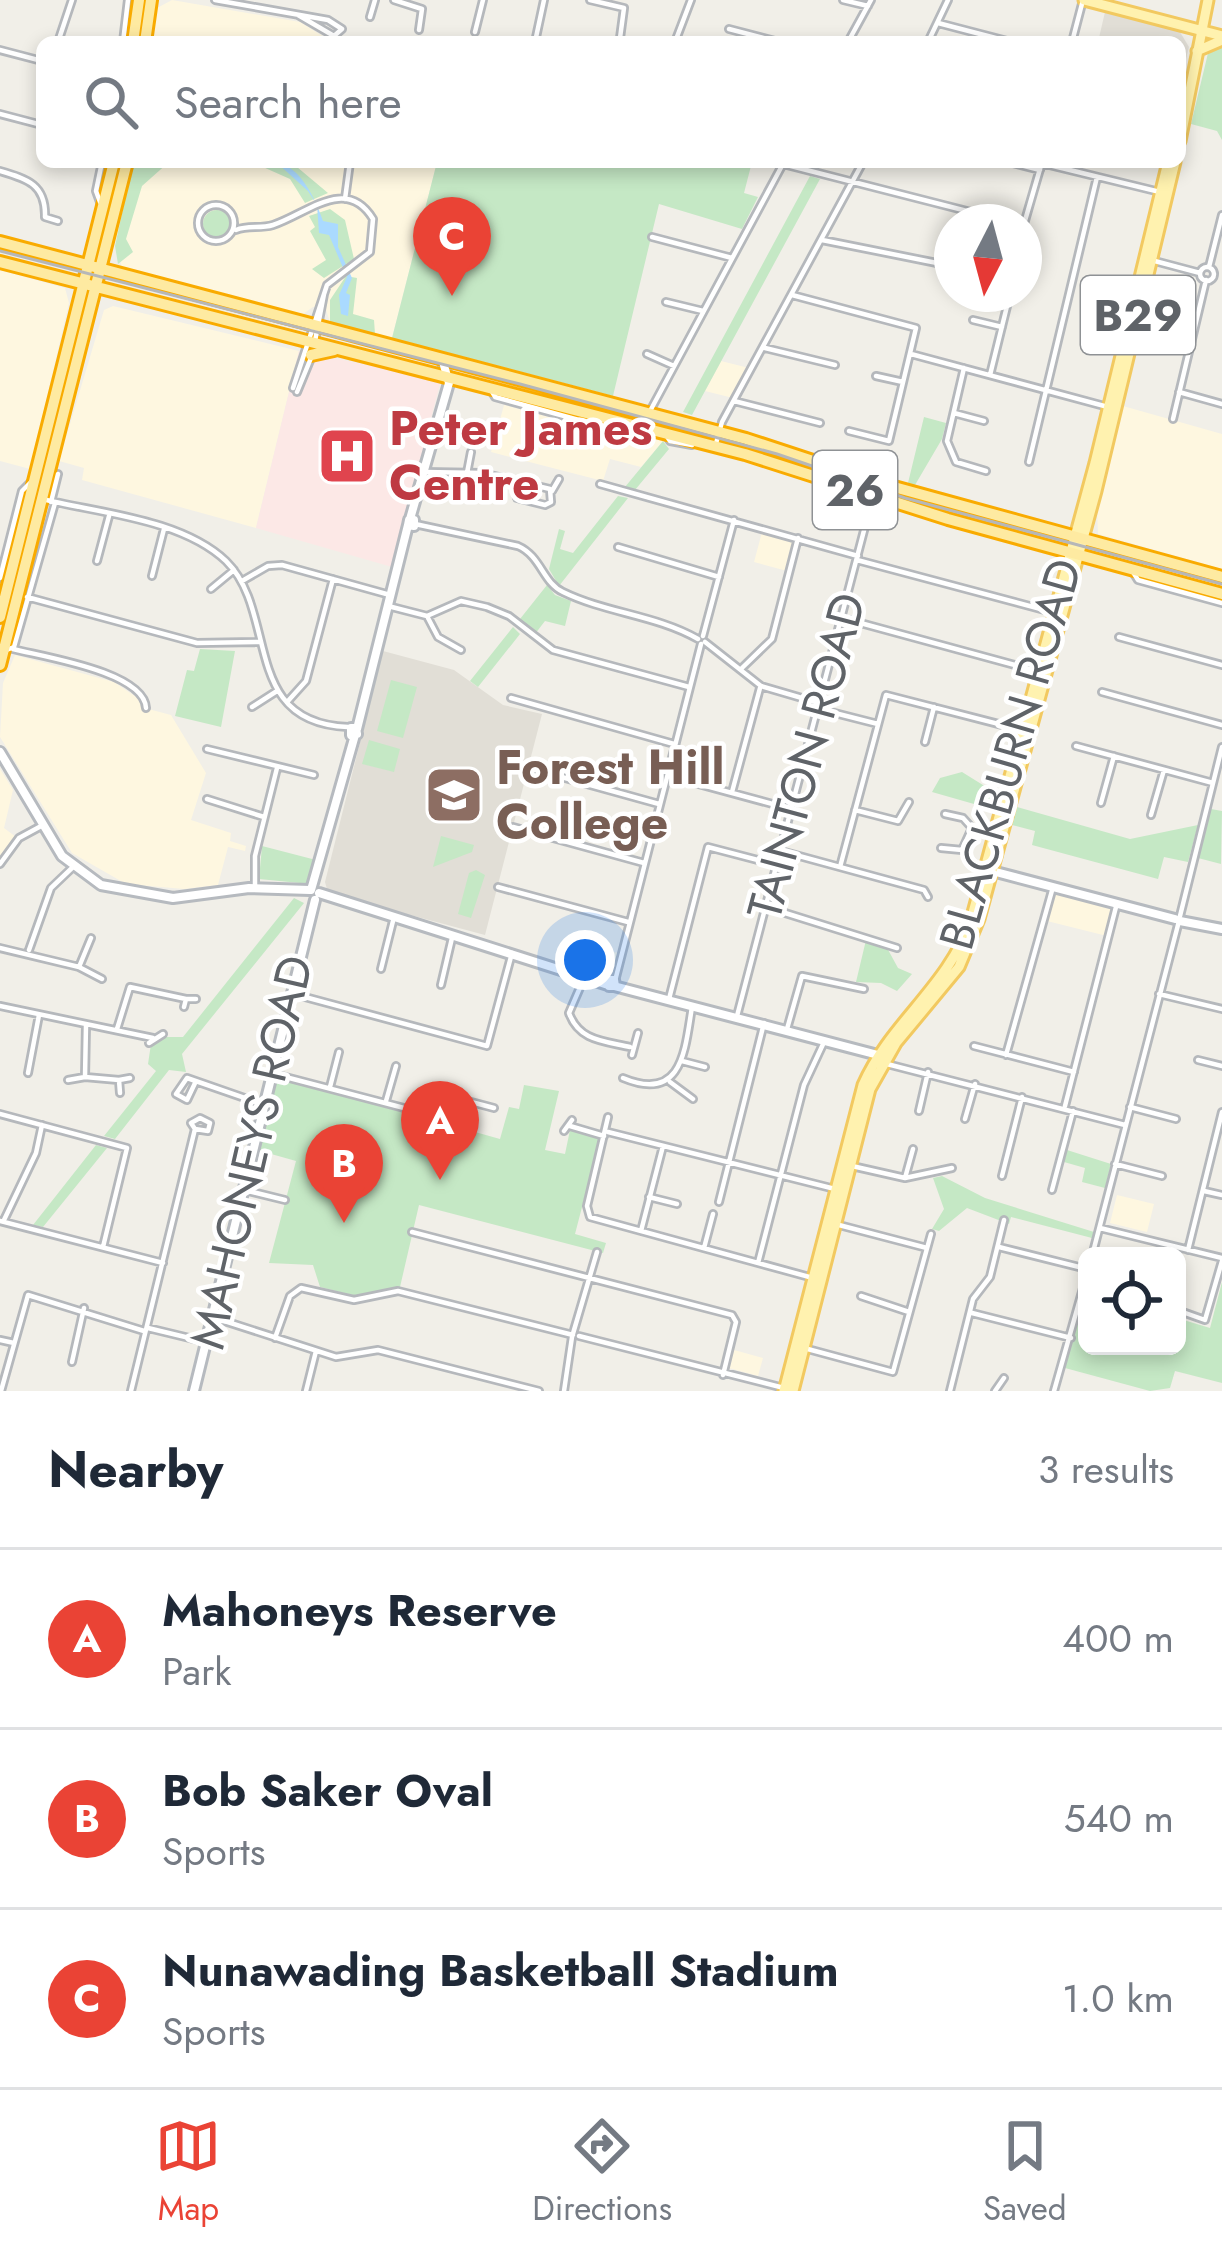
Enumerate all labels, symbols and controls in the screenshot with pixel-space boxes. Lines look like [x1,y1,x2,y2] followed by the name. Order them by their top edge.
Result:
[36,36,1186,168] search box
[78,69,144,135] icon: search
[174,70,402,135] text: Search here
[413,197,491,296] pin: C
[934,204,1042,312] north arrow
[1081,276,1195,354] road number: B29
[389,394,652,518] place label: Peter James Centre
[316,425,378,487] hospital icon: Peter James Centre
[813,451,897,529] road number: 26
[922,551,1099,957] street label: BLACKBURN ROAD
[730,585,883,927] street label: TAINTON ROAD
[496,733,724,857] place label: Forest Hill College
[423,764,485,826] school or university icon: Forest Hill College
[555,930,615,990] your location
[173,949,330,1356] street label: MAHONEYS ROAD
[401,1081,479,1180] pin: A
[305,1124,383,1223] pin: B
[1078,1247,1186,1355] map controls
[1078,1247,1186,1355] button: locate
[48,1432,223,1506] text: Nearby
[1038,1441,1174,1498] text: 3 results
[162,1578,557,1643] text: Mahoneys Reserve
[73,1610,101,1667] text: A
[1062,1610,1174,1667] text: 400 m
[162,1643,232,1700] text: Park
[162,1758,493,1823] text: Bob Saker Oval
[74,1790,100,1847] text: B
[1064,1790,1174,1847] text: 540 m
[162,1823,265,1880] text: Sports
[162,1938,839,2003] text: Nunawading Basketball Stadium
[73,1970,101,2027] text: C
[1062,1970,1174,2027] text: 1.0 km
[162,2003,265,2060] text: Sports
[155,2113,221,2232] tab: Map
[532,2113,672,2232] tab: Directions
[983,2113,1067,2232] tab: Saved

